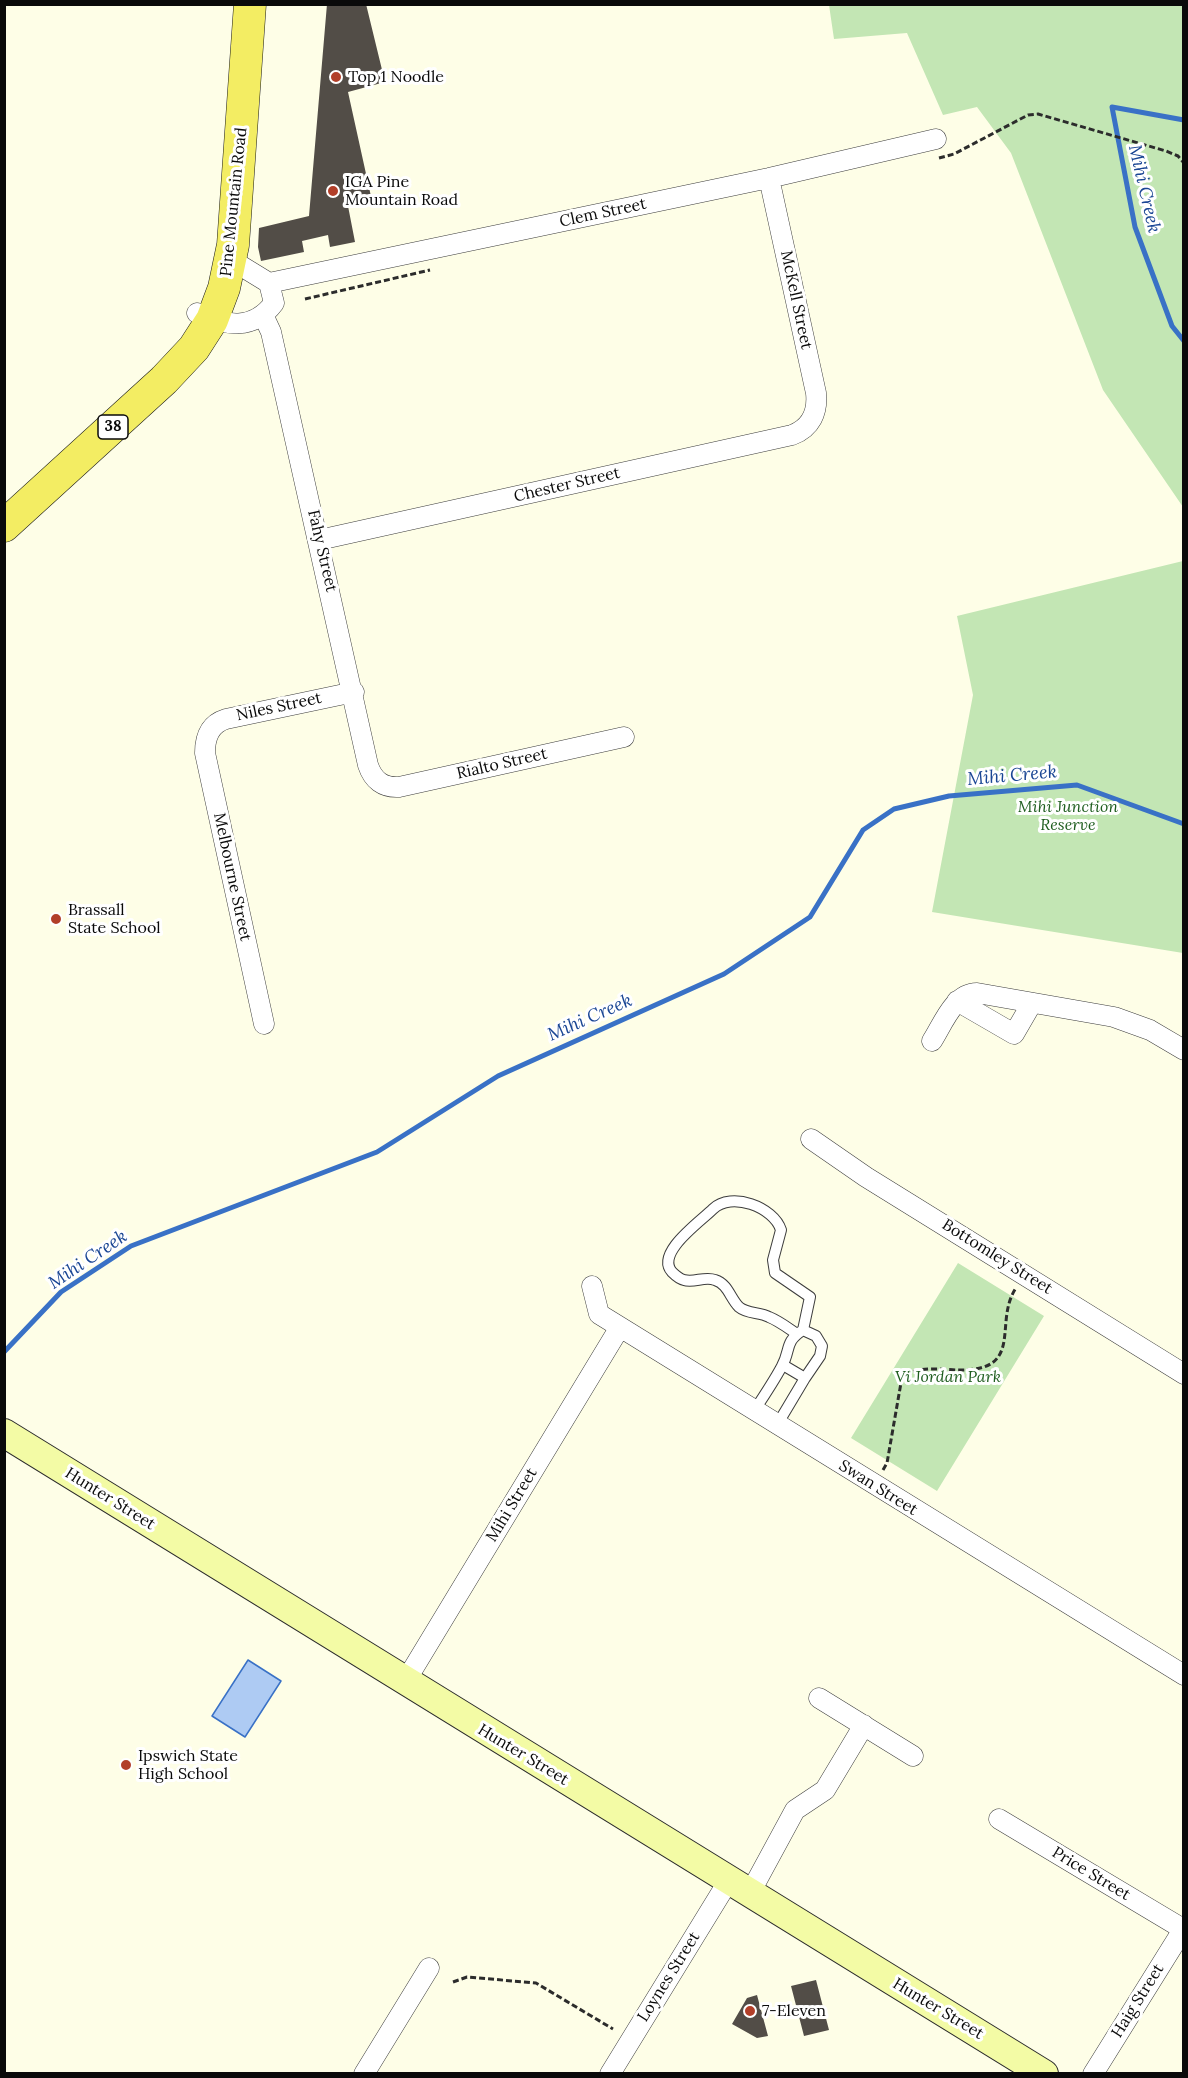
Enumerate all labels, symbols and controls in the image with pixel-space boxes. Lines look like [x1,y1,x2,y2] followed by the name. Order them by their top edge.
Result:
[348,67,444,87] place label: Top 1 Noodle
[329,70,343,84] marker: Top 1 Noodle
[217,126,251,278] street label: Pine Mountain Road
[1123,143,1165,235] water label: Mihi Creek
[345,172,458,210] place label: IGA Pine Mountain Road
[326,184,340,198] marker: IGA Pine Mountain Road
[558,194,648,232] street label: Clem Street
[776,249,816,351] street label: McKell Street
[98,415,128,439] road number: 38
[512,463,622,507] street label: Chester Street
[303,508,341,594] street label: Fahy Street
[235,689,323,725] street label: Niles Street
[455,744,549,784] street label: Rialto Street
[966,761,1058,791] water label: Mihi Creek
[1018,797,1118,835] park label: Mihi Junction Reserve
[209,811,255,943] street label: Melbourne Street
[68,900,161,938] place label: Brassall State School
[49,912,63,926] marker: Brassall State School
[545,990,635,1046] water label: Mihi Creek
[938,1215,1056,1299] street label: Bottomley Street
[45,1226,131,1294] water label: Mihi Creek
[895,1367,1001,1387] park label: Vi Jordan Park
[835,1456,921,1520] street label: Swan Street
[61,1464,159,1534] street label: Hunter Street
[482,1465,542,1545] street label: Mihi Street
[474,1720,572,1790] street label: Hunter Street
[138,1746,238,1784] place label: Ipswich State High School
[119,1758,133,1772] marker: Ipswich State High School
[1048,1843,1134,1905] street label: Price Street
[634,1929,704,2025] street label: Loynes Street
[1108,1960,1168,2042] street label: Haig Street
[889,1974,987,2044] street label: Hunter Street
[762,2001,826,2021] place label: 7-Eleven
[743,2004,757,2018] marker: 7-Eleven

